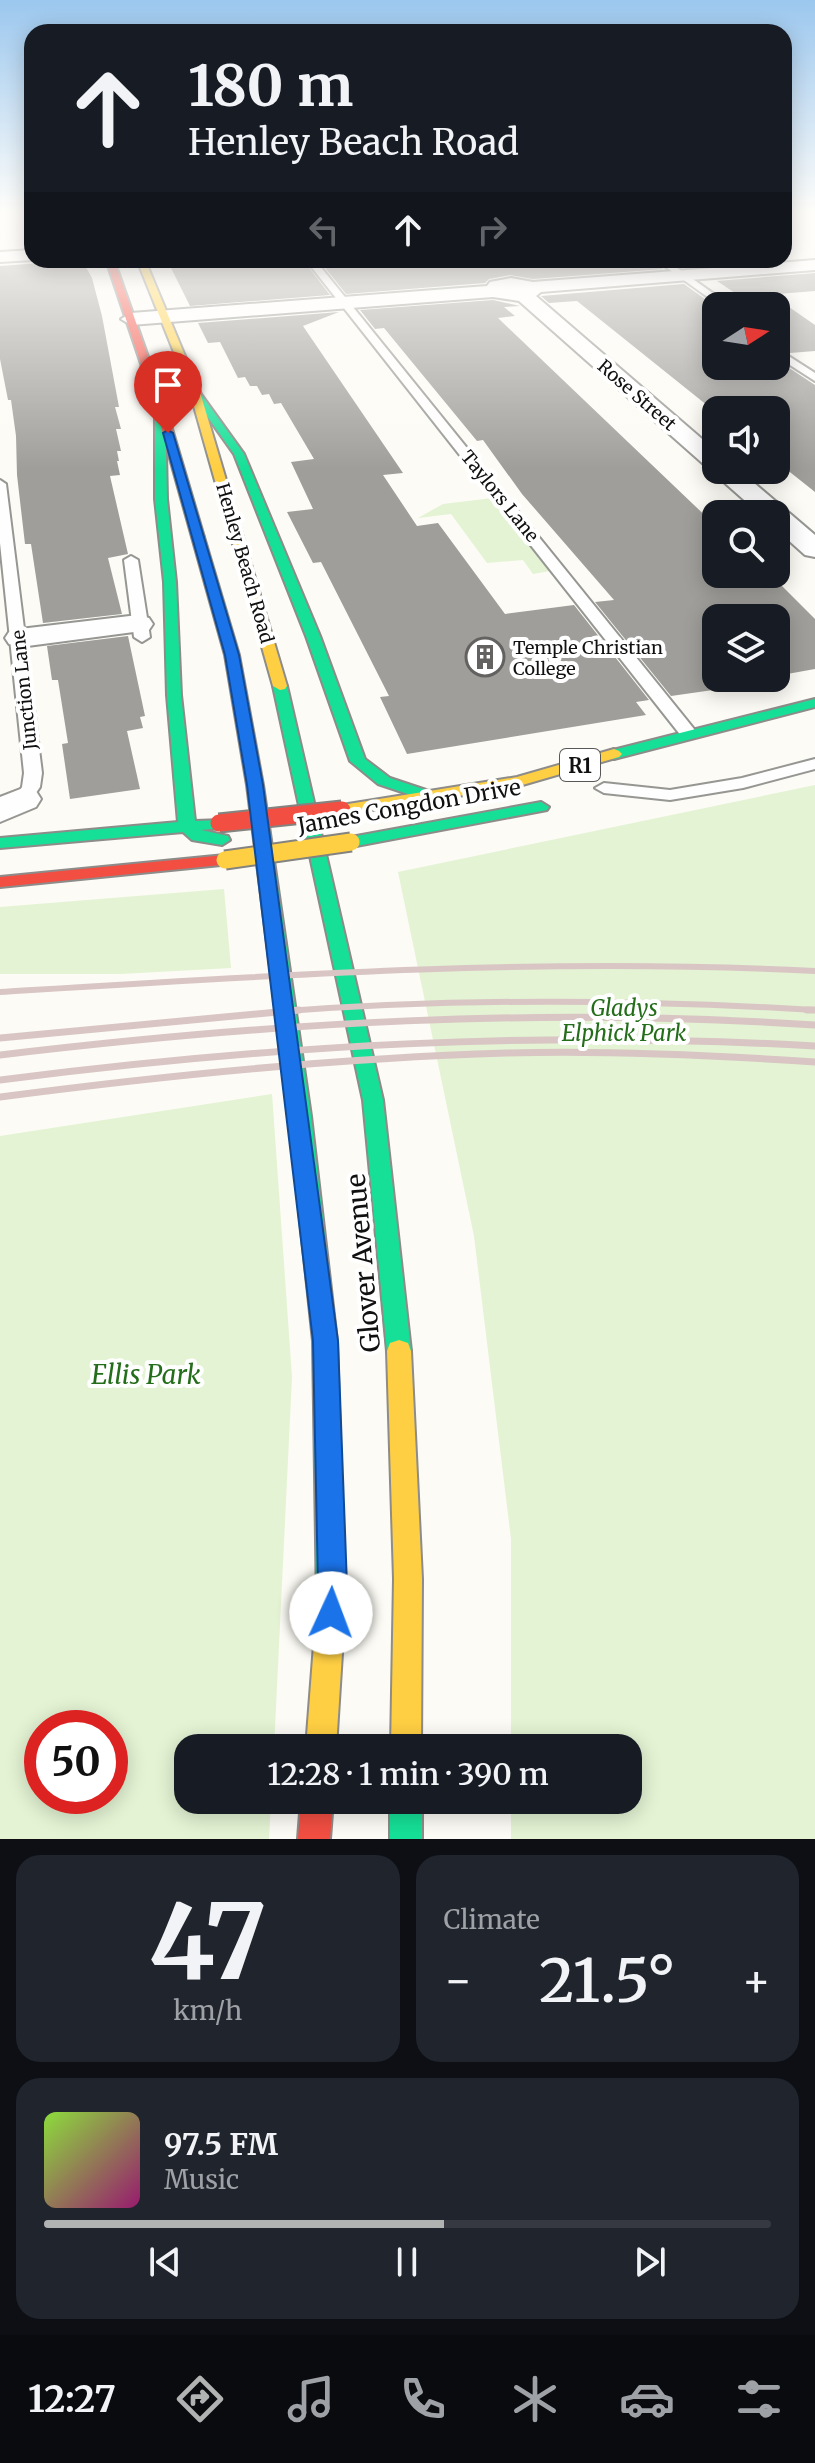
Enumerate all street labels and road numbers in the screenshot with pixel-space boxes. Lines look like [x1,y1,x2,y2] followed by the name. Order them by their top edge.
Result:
[593,355,681,435] street label: Rose Street
[456,446,544,546] street label: Taylors Lane
[211,480,279,646] street label: Henley Beach Road
[6,629,42,752] street label: Junction Lane
[560,749,600,781] road number: R1
[294,773,523,840] street label: James Congdon Drive
[339,1172,387,1354] street label: Glover Avenue

